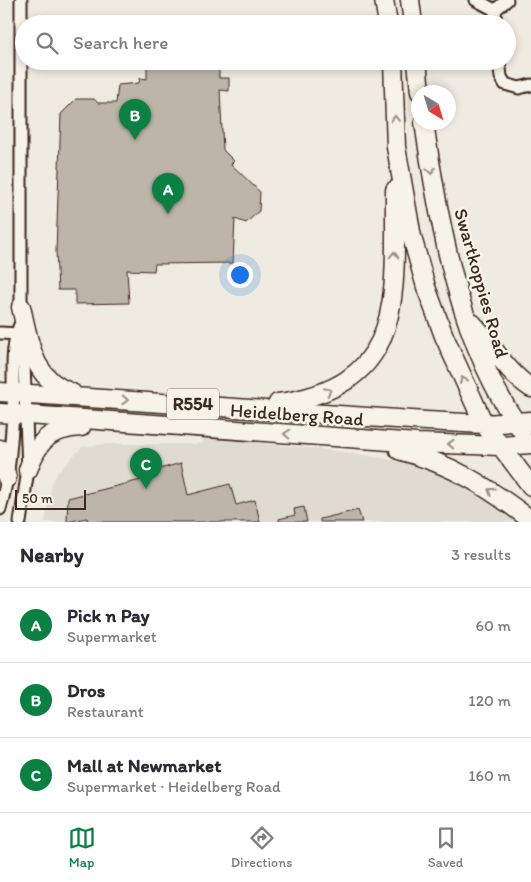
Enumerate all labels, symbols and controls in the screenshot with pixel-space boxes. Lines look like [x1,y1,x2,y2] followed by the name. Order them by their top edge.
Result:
[15,15,516,70] search box
[33,29,61,57] icon: search
[73,31,168,54] text: Search here
[411,85,456,130] north arrow
[119,99,151,140] pin: B
[390,115,401,123] one-way arrow
[426,166,436,175] one-way arrow
[152,173,184,214] pin: A
[449,206,514,361] street label: Swartkoppies Road
[389,251,400,259] one-way arrow
[227,262,253,288] your location
[459,376,470,385] one-way arrow
[323,387,332,397] one-way arrow
[167,388,219,419] road number: R554
[121,395,129,406] one-way arrow
[229,398,365,431] street label: Heidelberg Road
[282,429,290,440] one-way arrow
[447,439,455,450] one-way arrow
[130,448,162,489] pin: C
[15,487,86,510] scale bar
[488,488,497,497] one-way arrow
[22,490,53,507] text: 50 m
[20,542,84,567] text: Nearby
[451,545,511,564] text: 3 results
[67,604,150,627] text: Pick n Pay
[31,616,41,635] text: A
[476,616,511,635] text: 60 m
[67,627,157,646] text: Supermarket
[67,679,105,702] text: Dros
[31,691,41,710] text: B
[468,691,511,710] text: 120 m
[67,702,144,721] text: Restaurant
[67,754,221,777] text: Mall at Newmarket
[31,766,41,785] text: C
[468,766,511,785] text: 160 m
[67,777,281,796] text: Supermarket · Heidelberg Road
[68,824,96,871] tab: Map
[231,824,292,871] tab: Directions
[428,824,463,871] tab: Saved

